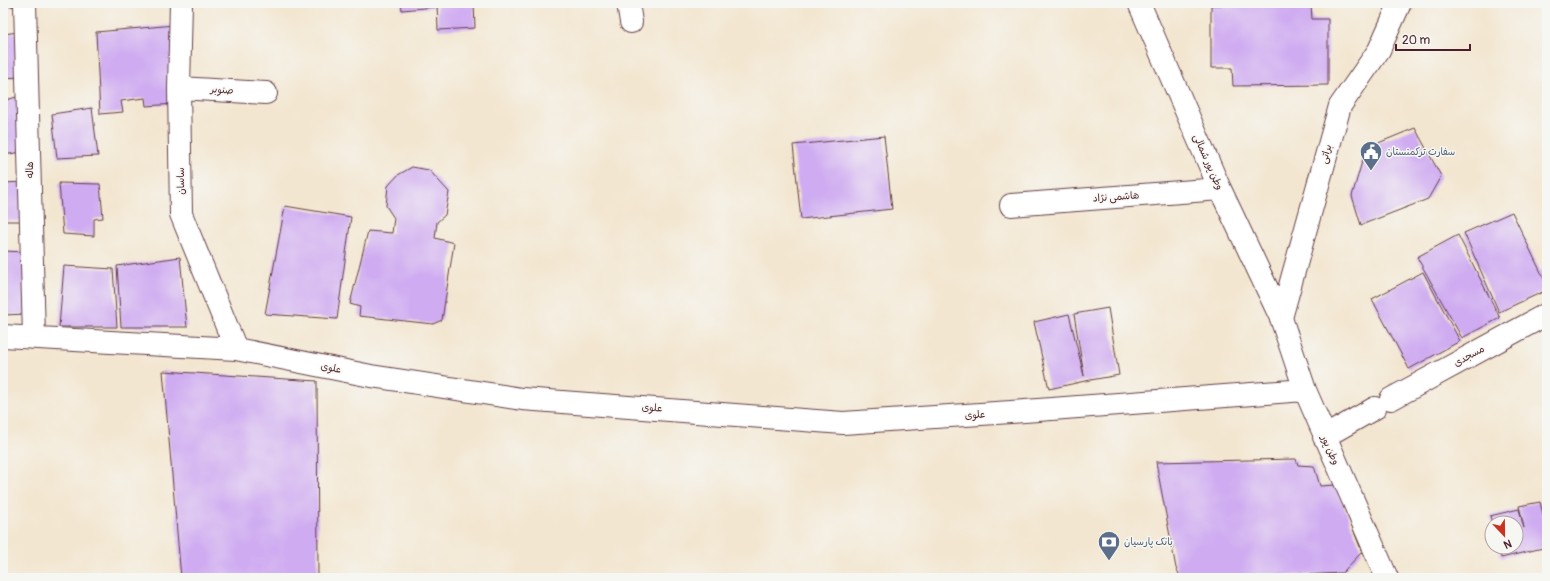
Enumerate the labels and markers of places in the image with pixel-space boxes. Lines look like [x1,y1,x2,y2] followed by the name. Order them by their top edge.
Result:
[1358,139,1384,172] public building icon: سفارت ترکمنستان
[1386,146,1456,158] place label: سفارت ترکمنستان
[1096,529,1122,562] bank icon: بانک پارسیان
[1124,536,1173,548] place label: بانک پارسیان

